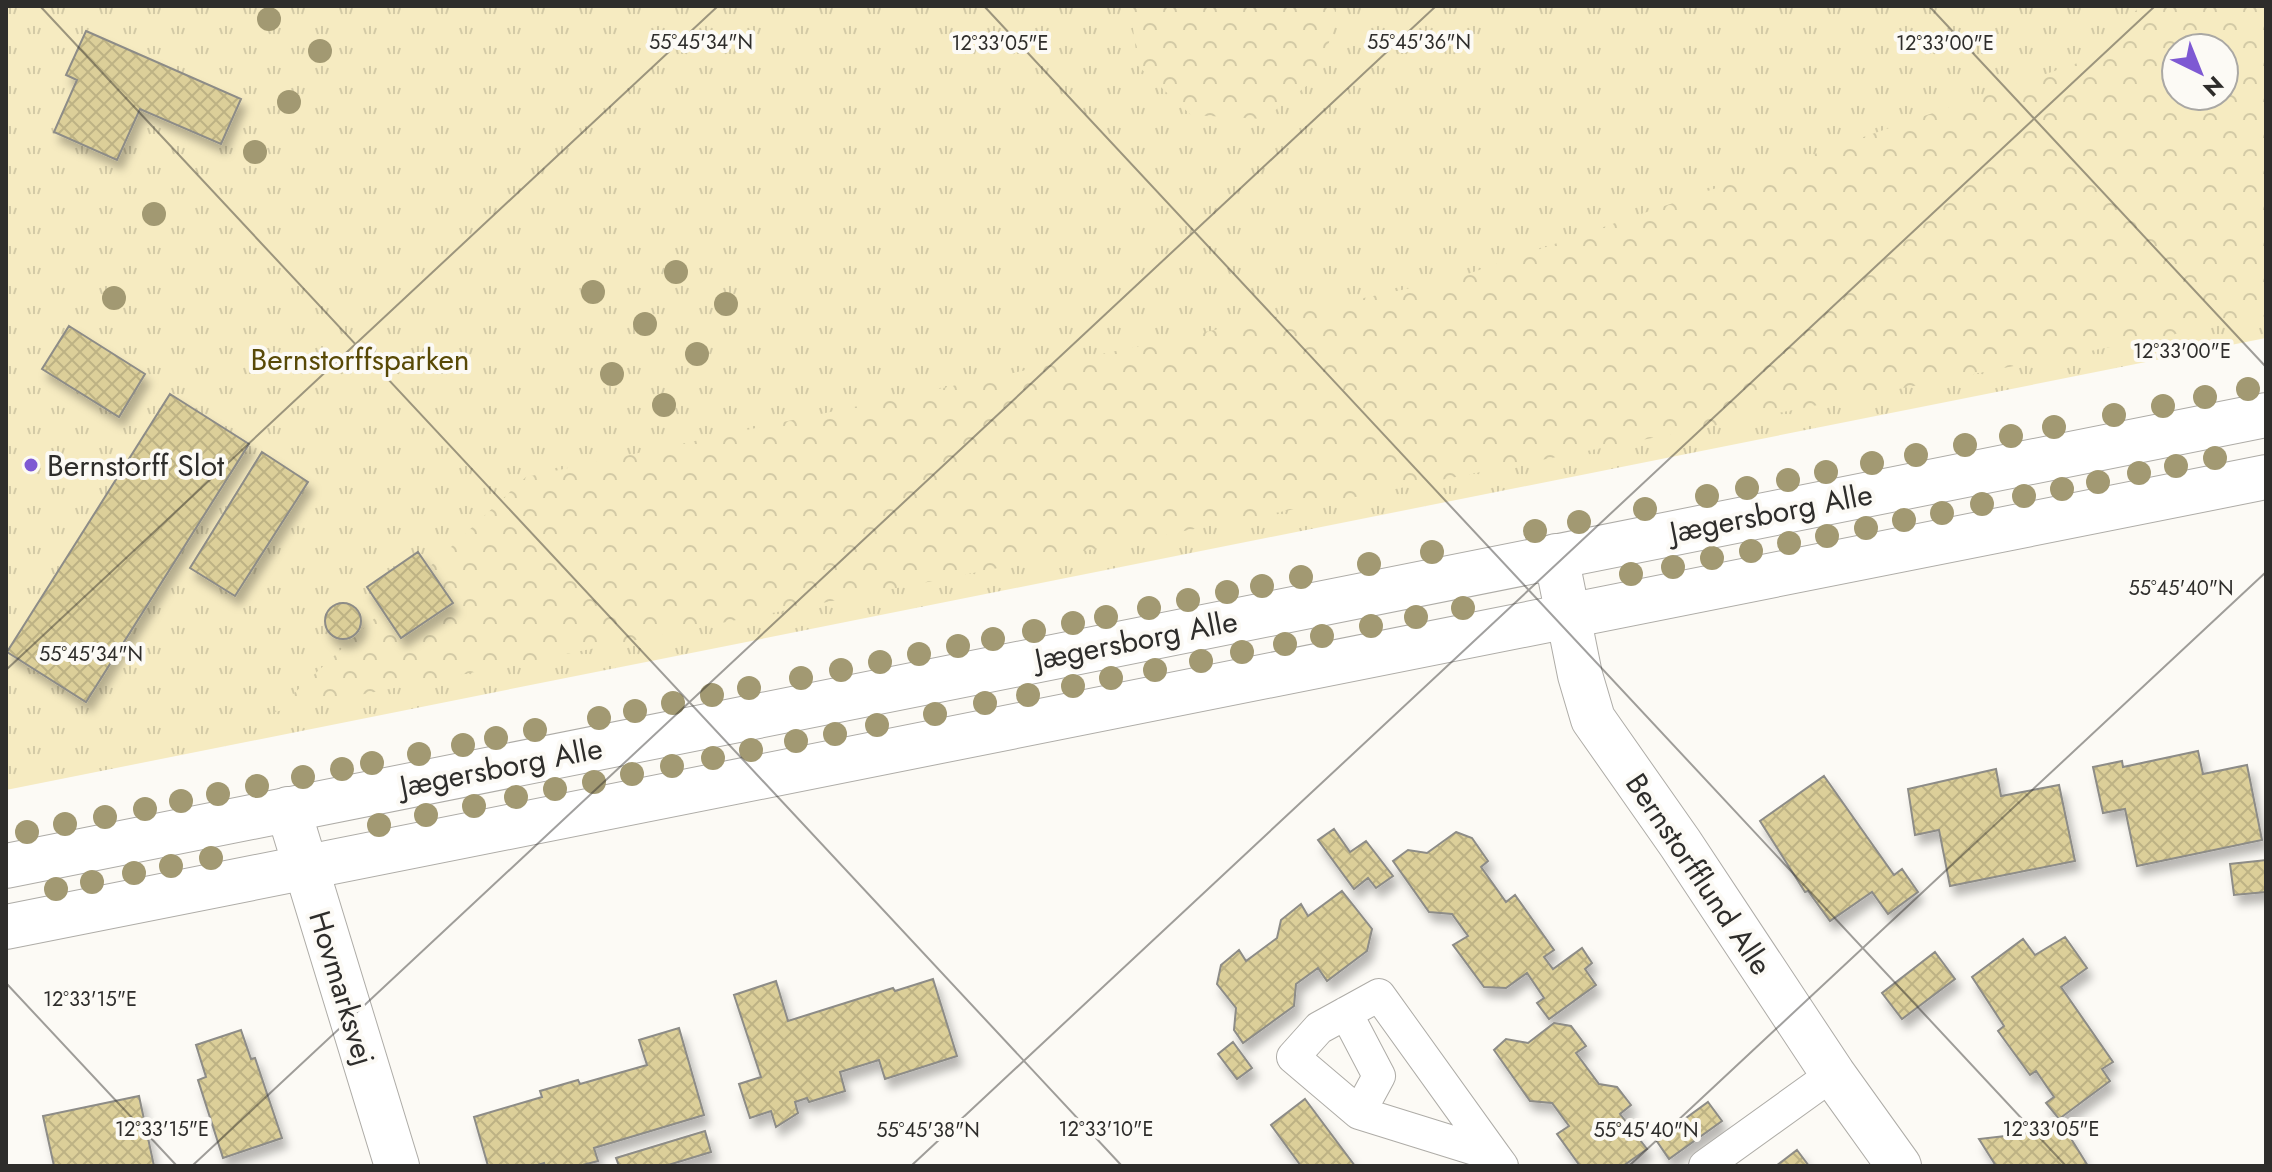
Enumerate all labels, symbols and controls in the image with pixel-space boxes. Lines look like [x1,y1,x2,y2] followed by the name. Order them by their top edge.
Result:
[649,28,753,57] text: 55°45'34"N
[1367,28,1471,57] text: 55°45'36"N
[951,29,1049,58] text: 12°33'05"E
[1896,29,1994,58] text: 12°33'00"E
[2160,32,2240,112] north arrow
[2196,69,2231,104] text: N
[2133,337,2231,366] text: 12°33'00"E
[250,338,470,381] park label: Bernstorffsparken
[47,444,225,487] place label: Bernstorff Slot
[22,456,40,474] marker: Bernstorff Slot
[1662,472,1876,554] street label: Jægersborg Alle
[2128,574,2234,603] text: 55°45'40"N
[1027,599,1241,681] street label: Jægersborg Alle
[39,640,143,669] text: 55°45'34"N
[392,726,606,808] street label: Jægersborg Alle
[1615,765,1783,983] street label: Bernstorfflund Alle
[298,905,386,1071] street label: Hovmarksvej
[43,985,137,1014] text: 12°33'15"E
[115,1115,209,1144] text: 12°33'15"E
[1059,1115,1153,1144] text: 12°33'10"E
[2002,1115,2100,1144] text: 12°33'05"E
[876,1116,980,1145] text: 55°45'38"N
[1593,1116,1699,1145] text: 55°45'40"N

